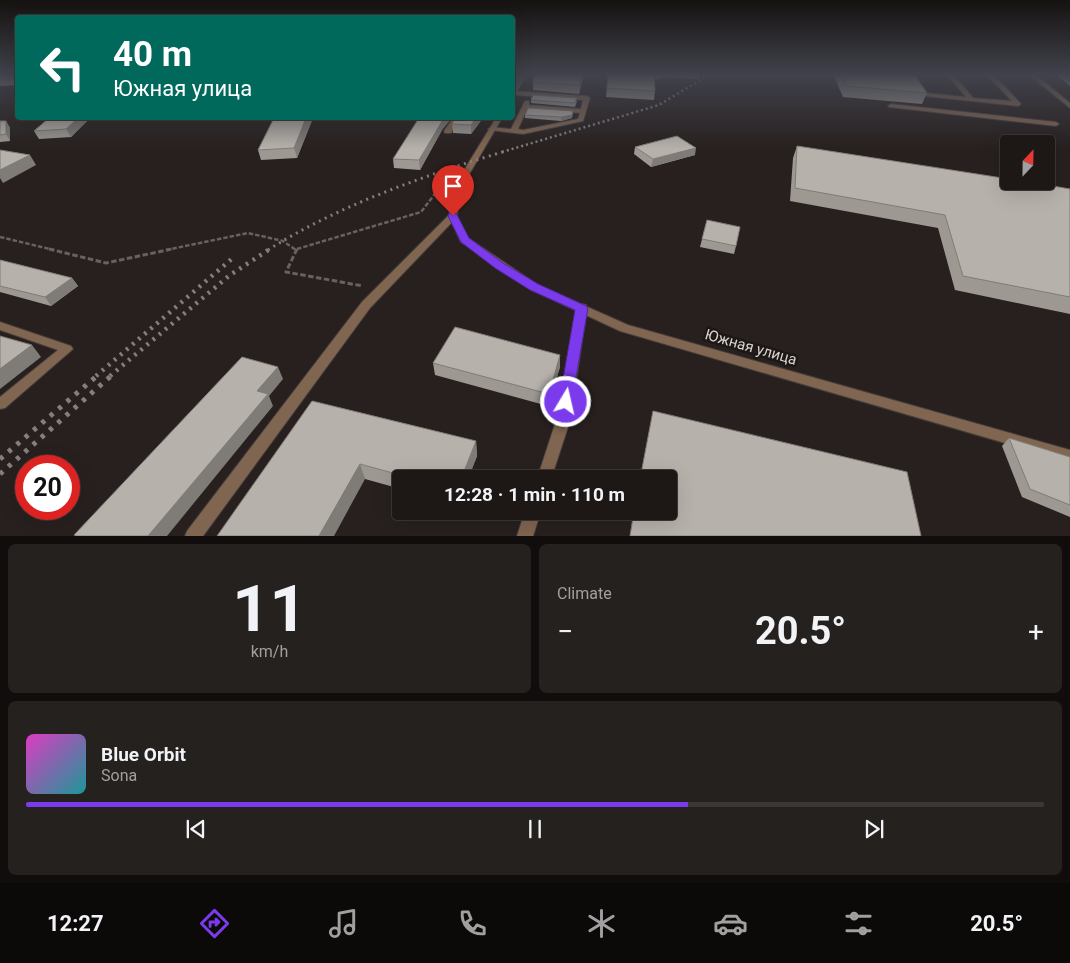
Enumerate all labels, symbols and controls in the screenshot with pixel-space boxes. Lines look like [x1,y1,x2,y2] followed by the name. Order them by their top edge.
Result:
[113,34,192,75] text: 40 m
[30,35,95,100] icon: left
[113,76,252,101] text: Южная улица
[1000,135,1055,190] north arrow
[1000,135,1055,190] map controls
[432,165,474,216] pin
[439,172,467,200] icon: arrive
[703,325,799,369] street label: Южная улица
[539,375,591,427] position arrow
[15,455,80,520] speed limit sign: 20
[444,483,625,506] text: 12:28 · 1 min · 110 m
[232,571,307,647] text: 11
[557,584,612,603] text: Climate
[755,609,846,653] text: 20.5°
[557,615,573,648] text: −
[1028,615,1044,648] text: +
[251,642,288,661] text: km/h
[101,743,186,766] text: Blue Orbit
[101,766,137,785] text: Sona
[182,815,210,843] icon: previous
[521,815,549,843] icon: pause
[860,815,888,843] icon: next
[197,906,232,941] icon: directions
[326,906,361,941] icon: music
[455,906,490,941] icon: phone
[584,906,619,941] icon: climate
[713,906,748,941] icon: car
[841,906,876,941] icon: filters
[47,911,104,936] text: 12:27
[970,911,1023,936] text: 20.5°

